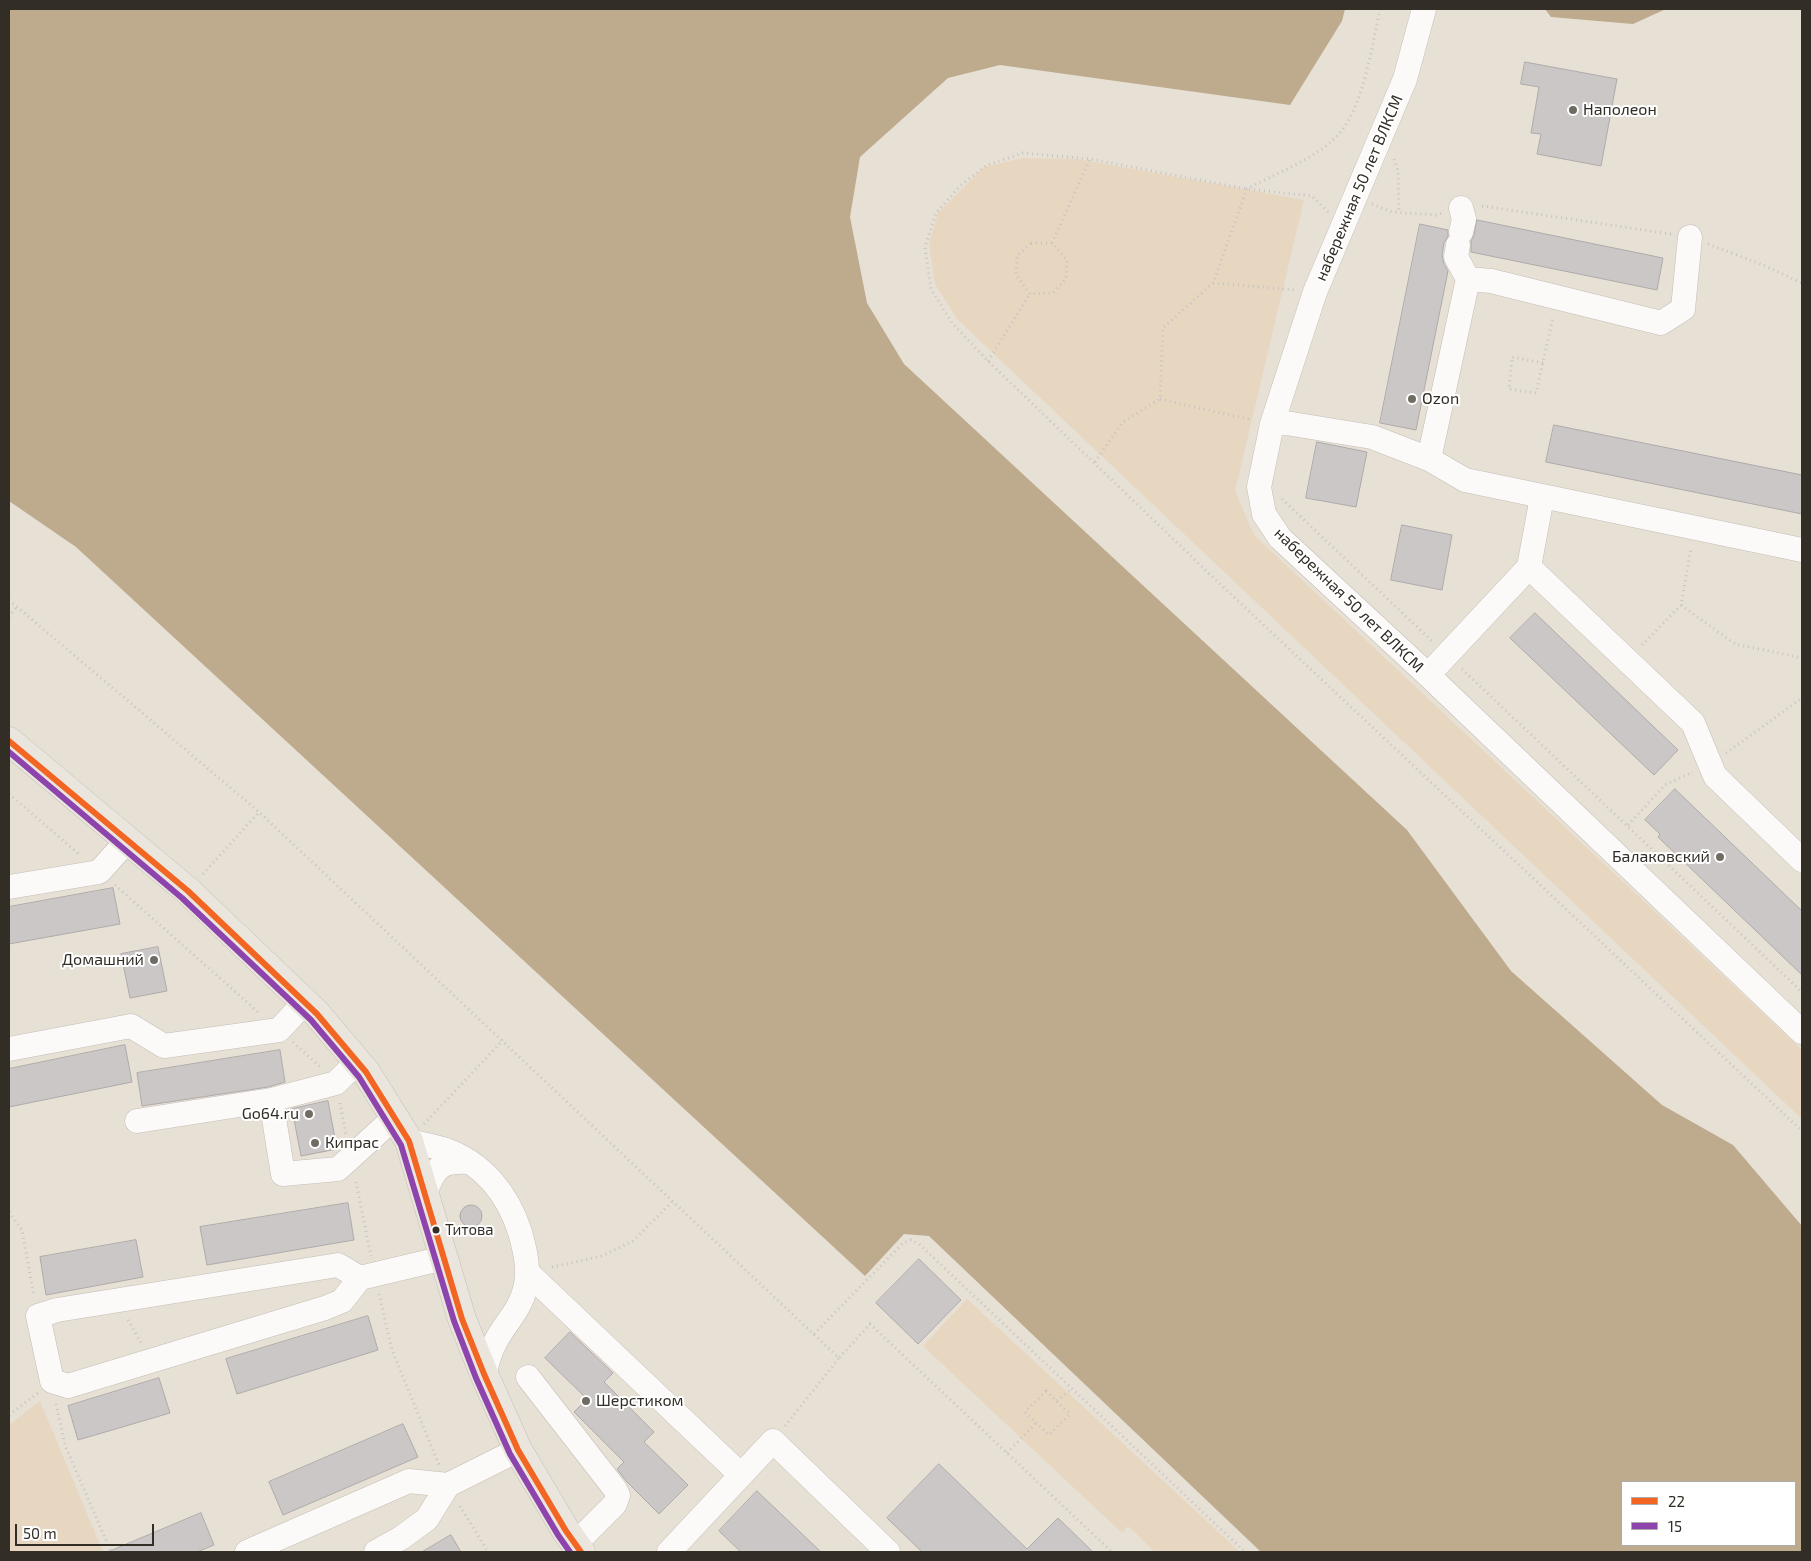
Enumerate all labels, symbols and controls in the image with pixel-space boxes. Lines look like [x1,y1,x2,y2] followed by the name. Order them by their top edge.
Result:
[1311,92,1407,284] street label: набережная 50 лет ВЛКСМ
[1583,100,1657,120] place label: Наполеон
[1567,104,1579,116] marker: Наполеон
[1422,389,1459,409] place label: Ozon
[1406,393,1418,405] marker: Ozon
[1270,524,1428,676] street label: набережная 50 лет ВЛКСМ
[1612,847,1710,867] place label: Балаковский
[1714,851,1726,863] marker: Балаковский
[62,950,144,970] place label: Домашний
[148,954,160,966] marker: Домашний
[242,1104,299,1124] place label: Go64.ru
[303,1108,315,1120] marker: Go64.ru
[325,1133,379,1153] place label: Кипрас
[309,1137,321,1149] marker: Кипрас
[445,1221,494,1239] place label: Титова
[431,1225,441,1235] marker: Титова
[596,1391,684,1411] place label: Шерстиком
[580,1395,592,1407] marker: Шерстиком
[1621,1481,1796,1546] legend
[1668,1492,1685,1510] text: 22
[18,1514,156,1546] scale bar
[1668,1517,1682,1535] text: 15
[23,1524,57,1542] text: 50 m

